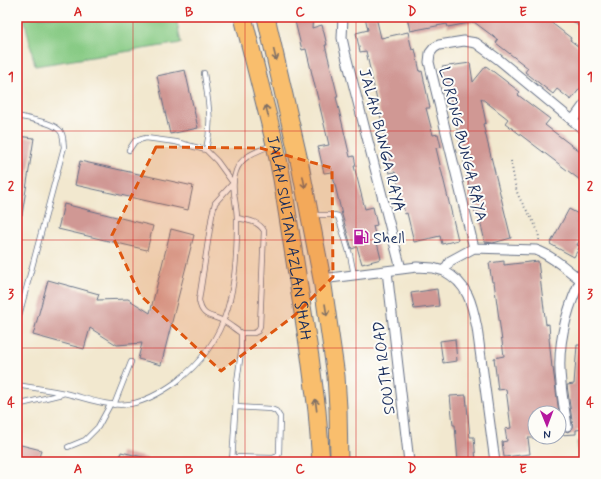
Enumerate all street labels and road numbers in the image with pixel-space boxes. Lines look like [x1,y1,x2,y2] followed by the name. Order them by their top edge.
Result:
[433,65,492,224] street label: LORONG BUNGA RAYA
[354,66,410,214] street label: JALAN BUNGA RAYA
[261,133,316,342] street label: JALAN SULTAN AZLAN SHAH
[368,320,401,416] street label: SOUTH ROAD

